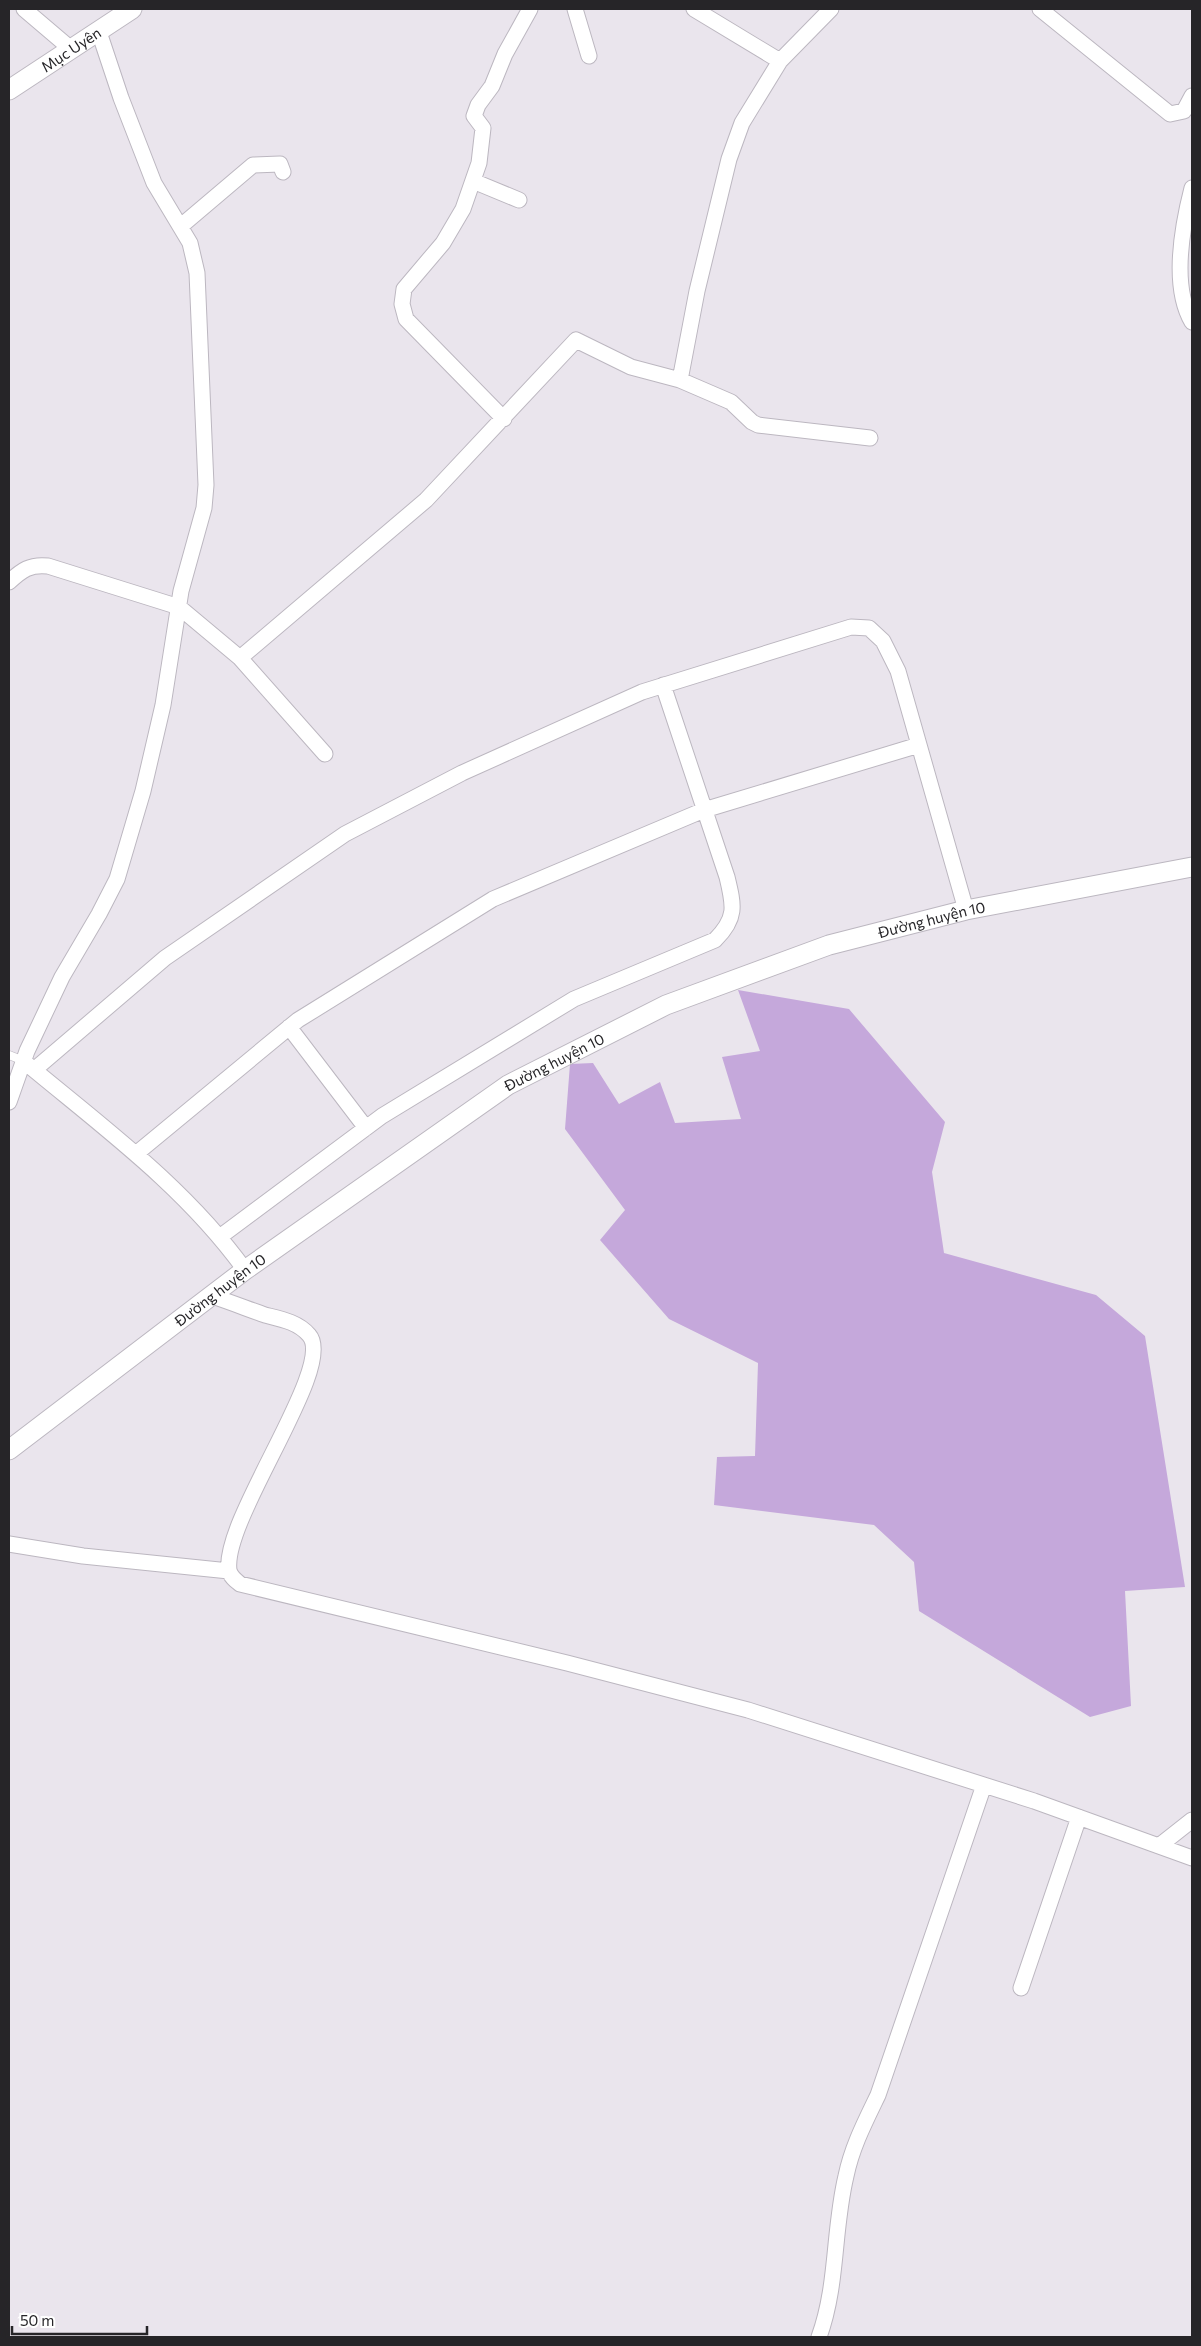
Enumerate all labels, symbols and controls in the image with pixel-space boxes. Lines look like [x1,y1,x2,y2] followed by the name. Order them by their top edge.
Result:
[37,23,104,76] street label: Mục Uyên
[875,898,987,941] street label: Đường huyện 10
[500,1029,607,1095] street label: Đường huyện 10
[170,1249,269,1330] street label: Đường huyện 10
[12,2304,148,2336] scale bar
[20,2311,54,2329] text: 50 m

